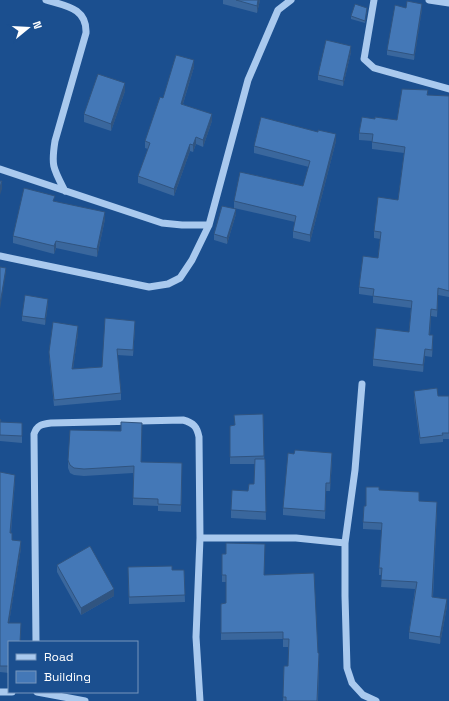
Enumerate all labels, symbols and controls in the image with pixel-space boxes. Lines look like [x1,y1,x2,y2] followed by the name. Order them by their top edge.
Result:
[8,8,48,48] north arrow
[30,19,45,31] text: N
[8,641,138,693] legend
[44,649,73,665] text: Road
[44,669,91,685] text: Building

